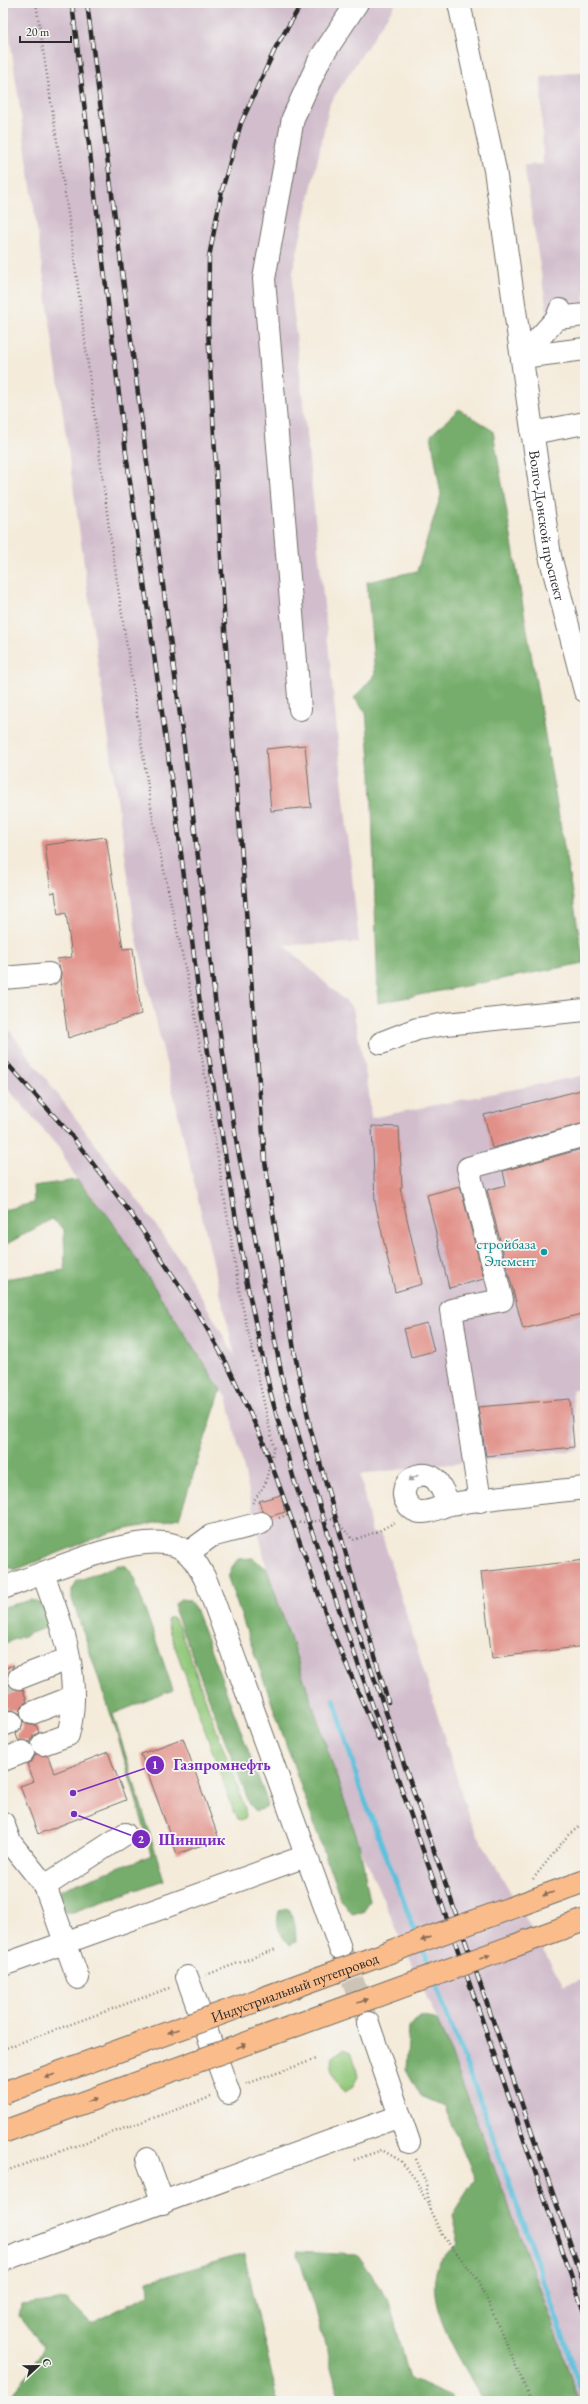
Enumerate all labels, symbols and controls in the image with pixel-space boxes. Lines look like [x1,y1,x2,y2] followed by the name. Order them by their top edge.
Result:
[20,18,71,44] scale bar
[26,24,50,40] text: 20 m
[526,449,571,602] street label: Волго-Донской проспект
[476,1234,536,1270] place label: стройбаза Элемент
[539,1247,549,1257] marker: стройбаза Элемент
[407,1475,419,1482] one-way arrow
[145,1751,279,1779] callout: Газпромнефть
[173,1754,271,1775] text: Газпромнефть
[152,1757,158,1773] text: 1
[131,1825,234,1853] callout: Шинщик
[159,1829,226,1850] text: Шинщик
[138,1831,145,1847] text: 2
[542,1892,554,1898] one-way arrow
[420,1936,432,1942] one-way arrow
[208,1948,381,2026] street label: Индустриальный путепровод
[479,1953,491,1959] one-way arrow
[357,1998,369,2004] one-way arrow
[166,2029,178,2035] one-way arrow
[235,2042,247,2048] one-way arrow
[44,2073,56,2079] one-way arrow
[87,2096,99,2102] one-way arrow
[18,2346,58,2386] north arrow
[39,2356,55,2369] text: С

